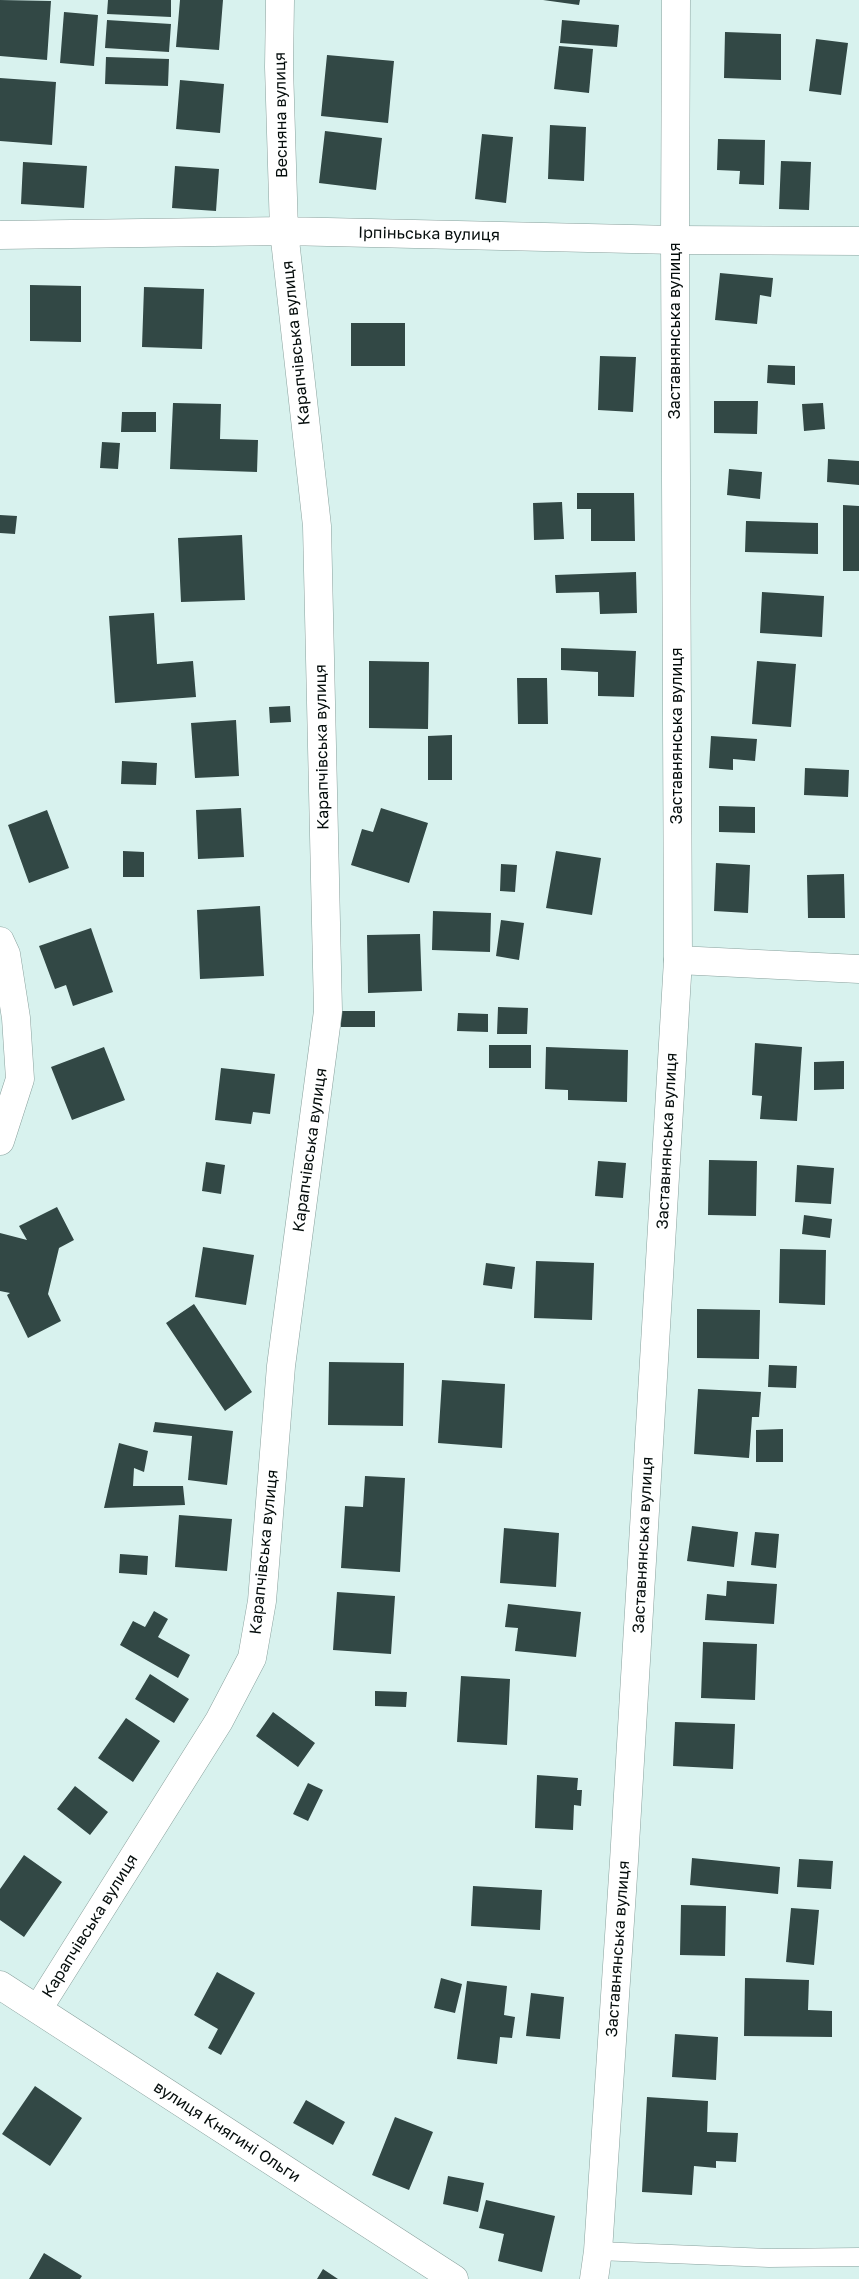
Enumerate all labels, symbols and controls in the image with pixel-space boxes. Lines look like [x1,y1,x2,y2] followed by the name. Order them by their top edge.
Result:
[270,52,292,178] street label: Весняна вулиця
[358,223,500,245] street label: Ірпіньська вулиця
[665,242,685,420] street label: Заставнянська вулиця
[278,260,314,426] street label: Карапчівська вулиця
[667,647,687,825] street label: Заставнянська вулиця
[311,664,333,830] street label: Карапчівська вулиця
[653,1052,681,1230] street label: Заставнянська вулиця
[289,1067,331,1233] street label: Карапчівська вулиця
[629,1456,657,1634] street label: Заставнянська вулиця
[246,1469,282,1635] street label: Карапчівська вулиця
[38,1851,142,2001] street label: Карапчівська вулиця
[602,1860,634,2038] street label: Заставнянська вулиця
[150,2077,304,2187] street label: вулиця Княгині Ольги

